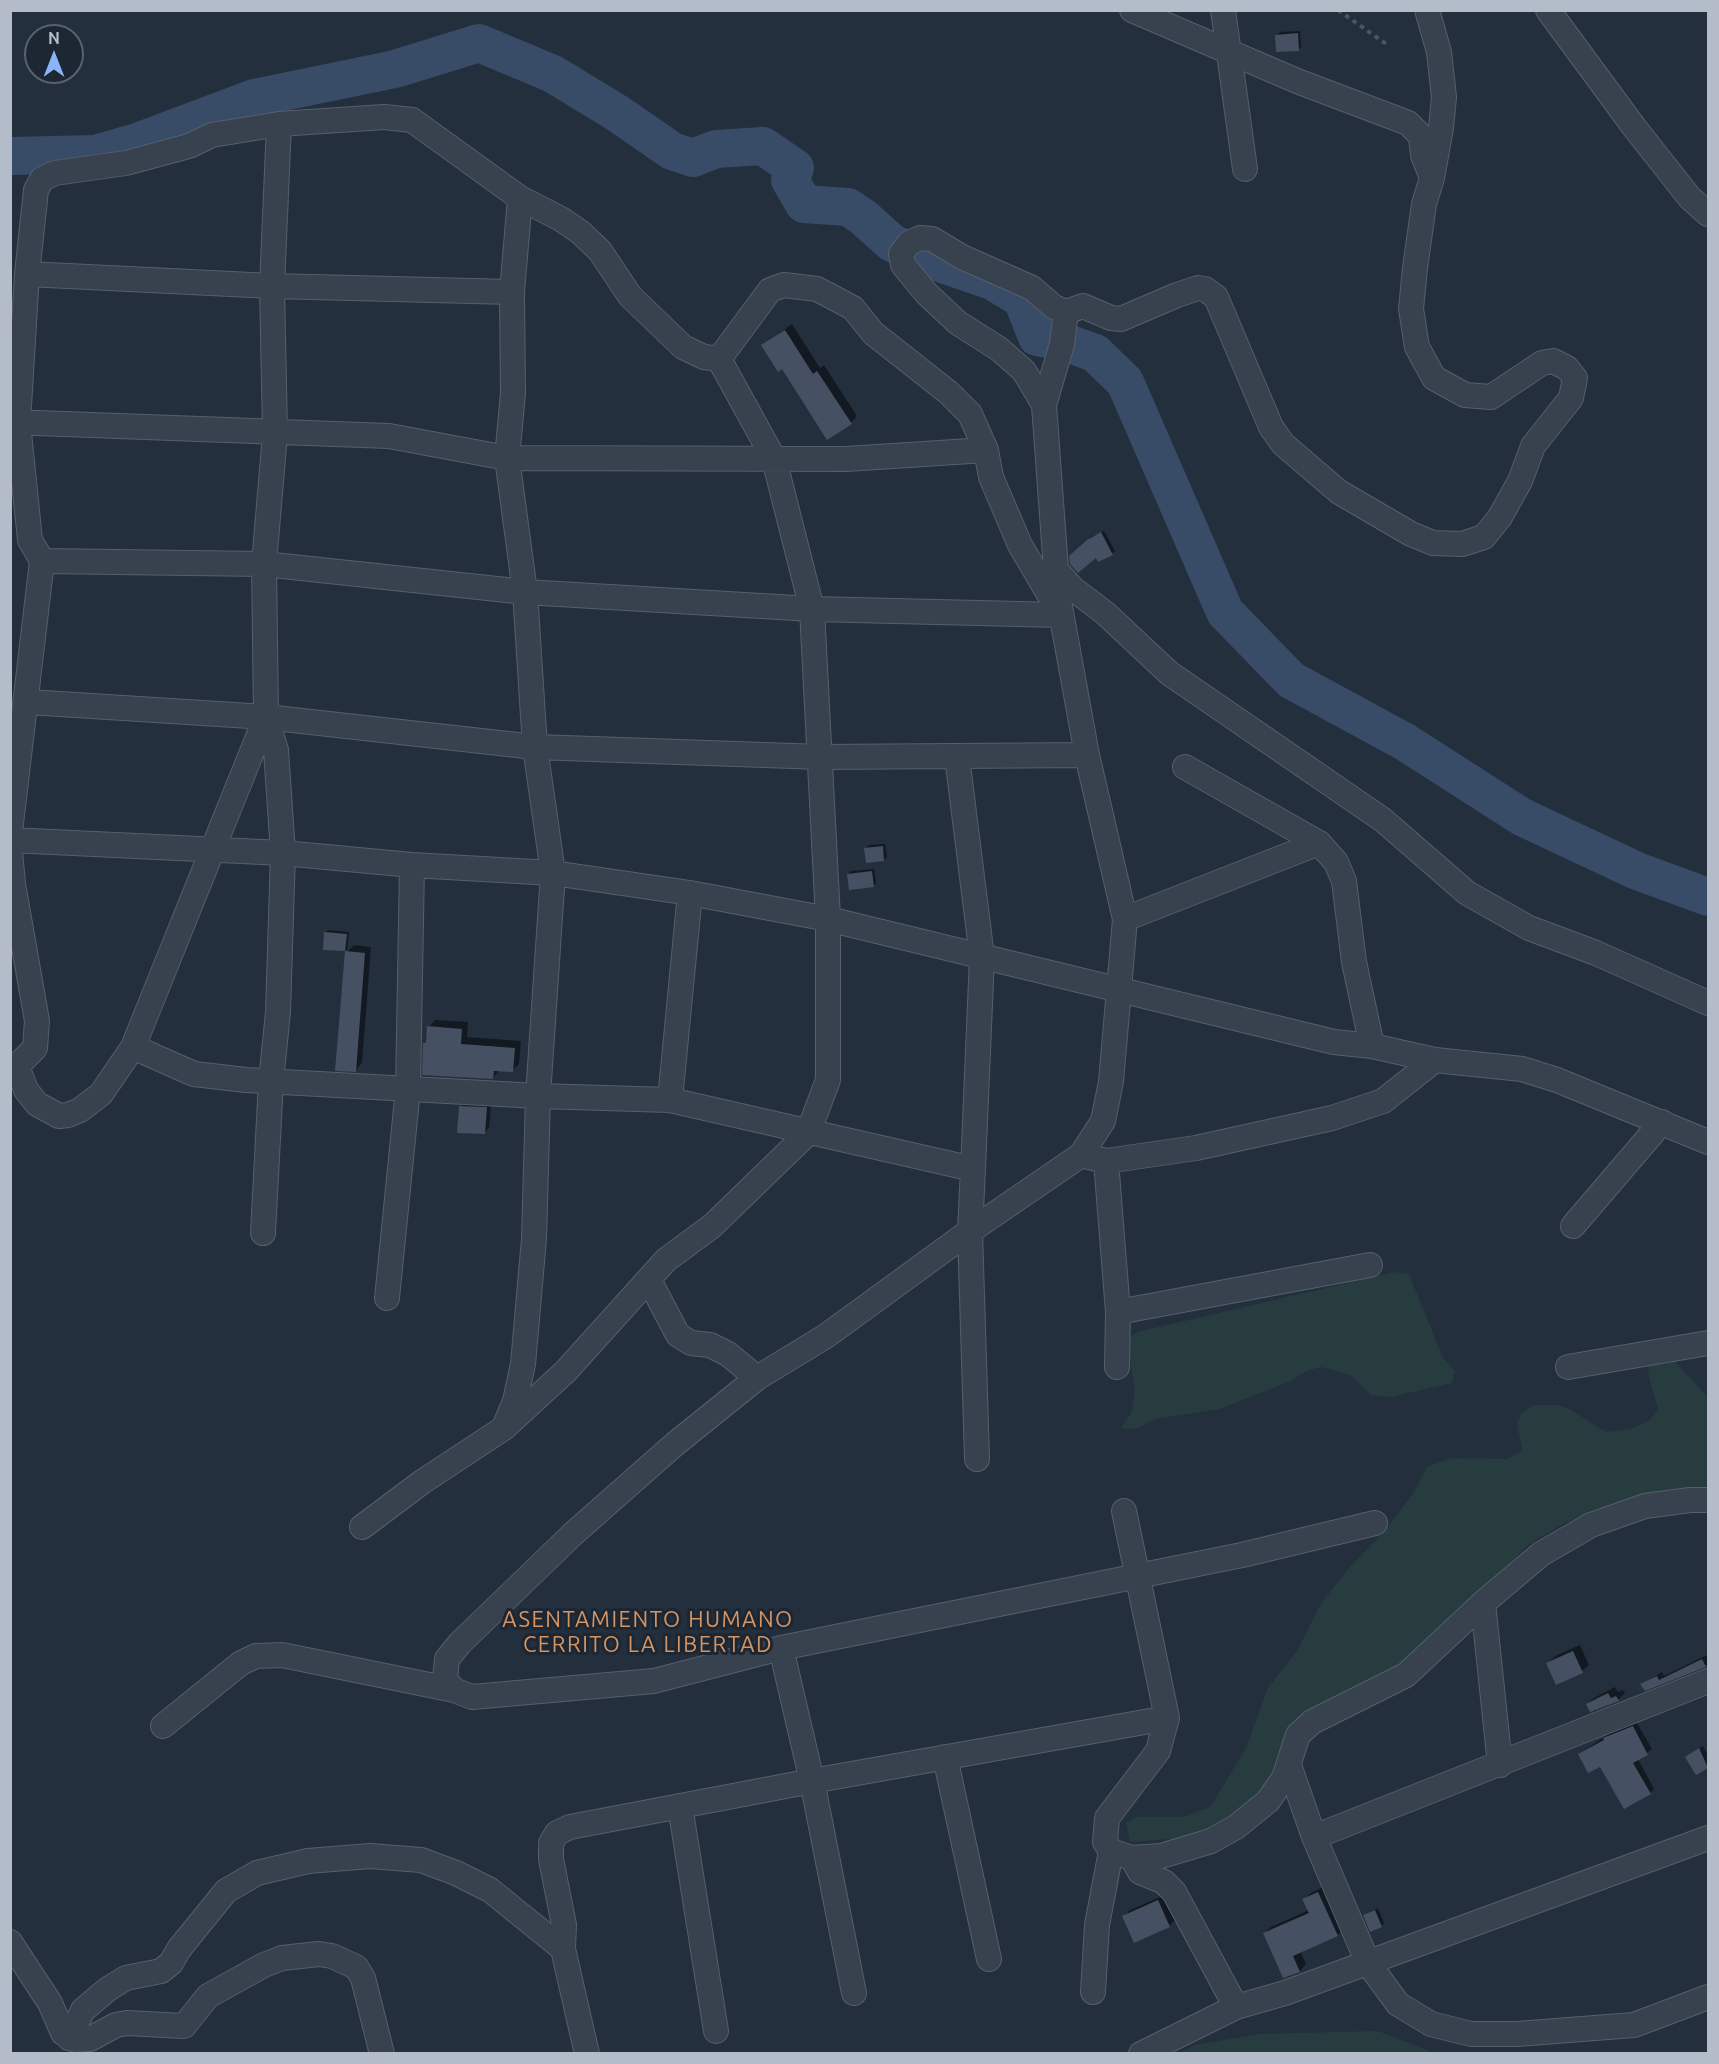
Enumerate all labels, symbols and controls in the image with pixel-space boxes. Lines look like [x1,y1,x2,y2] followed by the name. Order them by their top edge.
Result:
[24,24,84,84] north arrow
[48,29,60,47] text: N
[502,1607,794,1658] district label: ASENTAMIENTO HUMANO CERRITO LA LIBERTAD

